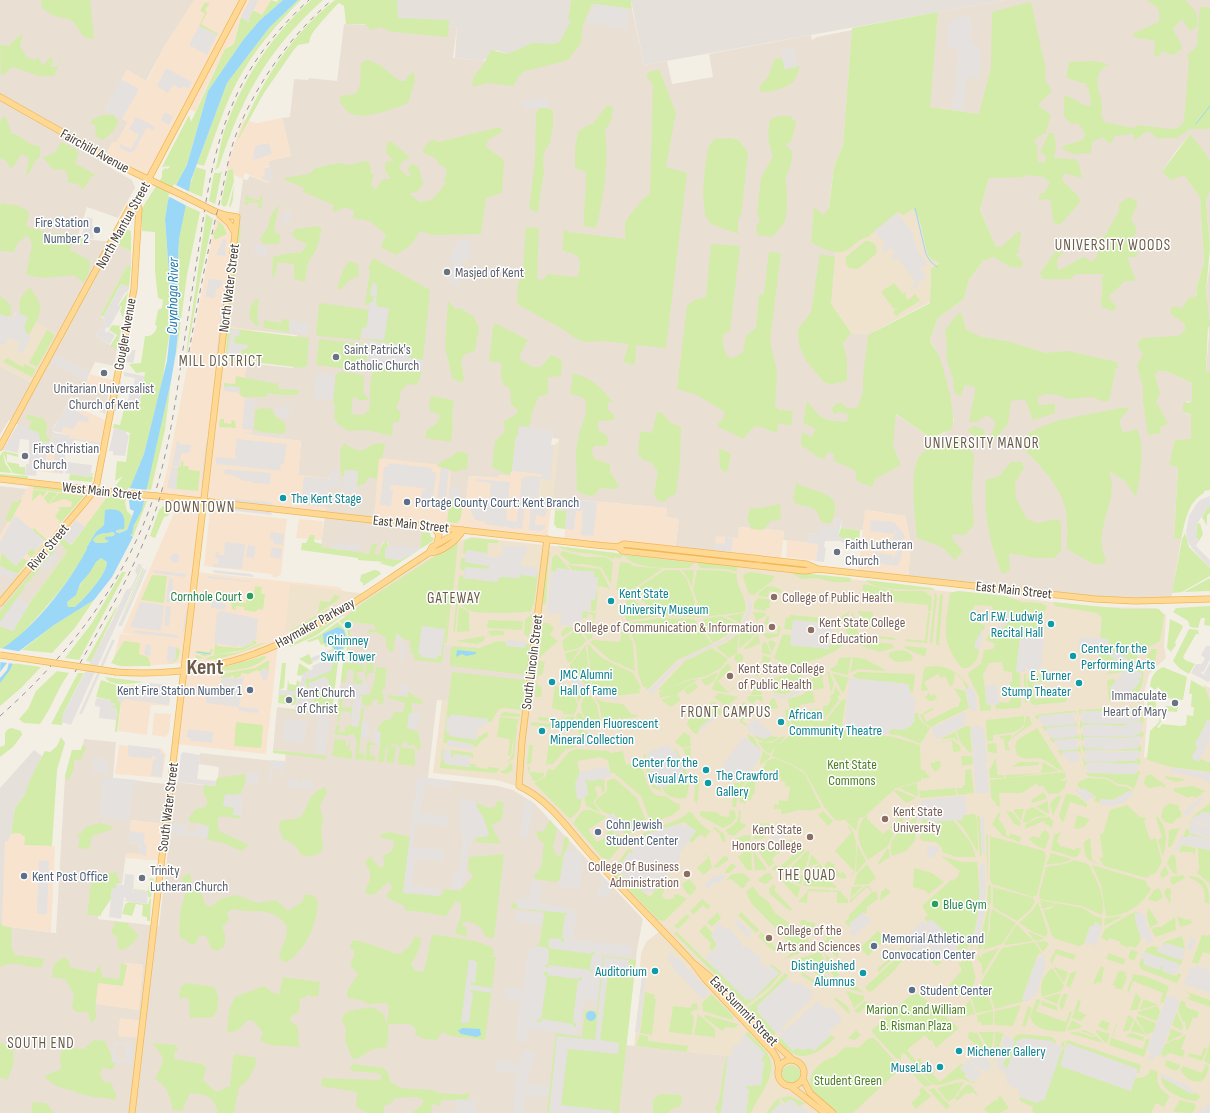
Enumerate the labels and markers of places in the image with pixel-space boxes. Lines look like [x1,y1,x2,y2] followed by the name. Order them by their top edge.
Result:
[35,214,89,247] place label: Fire Station Number 2
[92,225,102,235] marker: Fire Station Number 2
[455,264,524,281] place label: Masjed of Kent
[442,267,452,277] marker: Masjed of Kent
[344,341,419,374] place label: Saint Patrick's Catholic Church
[331,352,341,362] marker: Saint Patrick's Catholic Church
[99,368,109,378] marker: Unitarian Universalist Church of Kent
[54,380,154,413] place label: Unitarian Universalist Church of Kent
[33,440,99,473] place label: First Christian Church
[20,451,30,461] marker: First Christian Church
[291,490,361,507] place label: The Kent Stage
[278,493,288,503] marker: The Kent Stage
[415,494,579,511] place label: Portage County Court: Kent Branch
[402,497,412,507] marker: Portage County Court: Kent Branch
[845,536,913,569] place label: Faith Lutheran Church
[832,547,842,557] marker: Faith Lutheran Church
[619,585,709,618] place label: Kent State University Museum
[170,588,242,605] place label: Cornhole Court
[782,589,893,606] place label: College of Public Health
[245,591,255,601] marker: Cornhole Court
[769,592,779,602] marker: College of Public Health
[606,596,616,606] marker: Kent State University Museum
[970,608,1043,641] place label: Carl F.W. Ludwig Recital Hall
[819,614,905,647] place label: Kent State College of Education
[574,619,764,636] place label: College of Communication & Information
[1046,619,1056,629] marker: Carl F.W. Ludwig Recital Hall
[343,620,353,630] marker: Chimney Swift Tower
[767,622,777,632] marker: College of Communication & Information
[806,625,816,635] marker: Kent State College of Education
[321,632,375,665] place label: Chimney Swift Tower
[1081,640,1155,673] place label: Center for the Performing Arts
[1068,651,1078,661] marker: Center for the Performing Arts
[738,660,824,693] place label: Kent State College of Public Health
[559,666,617,699] place label: JMC Alumni Hall of Fame
[1002,667,1071,700] place label: E. Turner Stump Theater
[725,671,735,681] marker: Kent State College of Public Health
[547,677,557,687] marker: JMC Alumni Hall of Fame
[1074,678,1084,688] marker: E. Turner Stump Theater
[117,682,242,699] place label: Kent Fire Station Number 1
[297,684,355,717] place label: Kent Church of Christ
[245,685,255,695] marker: Kent Fire Station Number 1
[1103,687,1168,720] place label: Immaculate Heart of Mary
[284,695,294,705] marker: Kent Church of Christ
[1170,698,1180,708] marker: Immaculate Heart of Mary
[788,706,882,739] place label: African Community Theatre
[550,715,659,748] place label: Tappenden Fluorescent Mineral Collection
[776,717,786,727] marker: African Community Theatre
[537,726,547,736] marker: Tappenden Fluorescent Mineral Collection
[632,754,698,787] place label: Center for the Visual Arts
[701,765,711,775] marker: Center for the Visual Arts
[716,767,778,800] place label: The Crawford Gallery
[703,778,713,788] marker: The Crawford Gallery
[893,803,943,836] place label: Kent State University
[880,814,890,824] marker: Kent State University
[606,816,678,849] place label: Cohn Jewish Student Center
[732,821,802,854] place label: Kent State Honors College
[593,827,603,837] marker: Cohn Jewish Student Center
[805,832,815,842] marker: Kent State Honors College
[588,858,679,891] place label: College Of Business Administration
[150,862,228,895] place label: Trinity Lutheran Church
[32,868,108,885] place label: Kent Post Office
[682,869,692,879] marker: College Of Business Administration
[19,871,29,881] marker: Kent Post Office
[137,873,147,883] marker: Trinity Lutheran Church
[943,896,987,913] place label: Blue Gym
[930,899,940,909] marker: Blue Gym
[776,922,860,955] place label: College of the Arts and Sciences
[882,930,984,963] place label: Memorial Athletic and Convocation Center
[764,933,774,943] marker: College of the Arts and Sciences
[869,941,879,951] marker: Memorial Athletic and Convocation Center
[791,957,855,990] place label: Distinguished Alumnus
[594,963,647,980] place label: Auditorium
[650,966,660,976] marker: Auditorium
[858,968,868,978] marker: Distinguished Alumnus
[920,982,992,999] place label: Student Center
[907,985,917,995] marker: Student Center
[967,1043,1046,1060] place label: Michener Gallery
[954,1046,964,1056] marker: Michener Gallery
[891,1059,932,1076] place label: MuseLab
[935,1062,945,1072] marker: MuseLab

